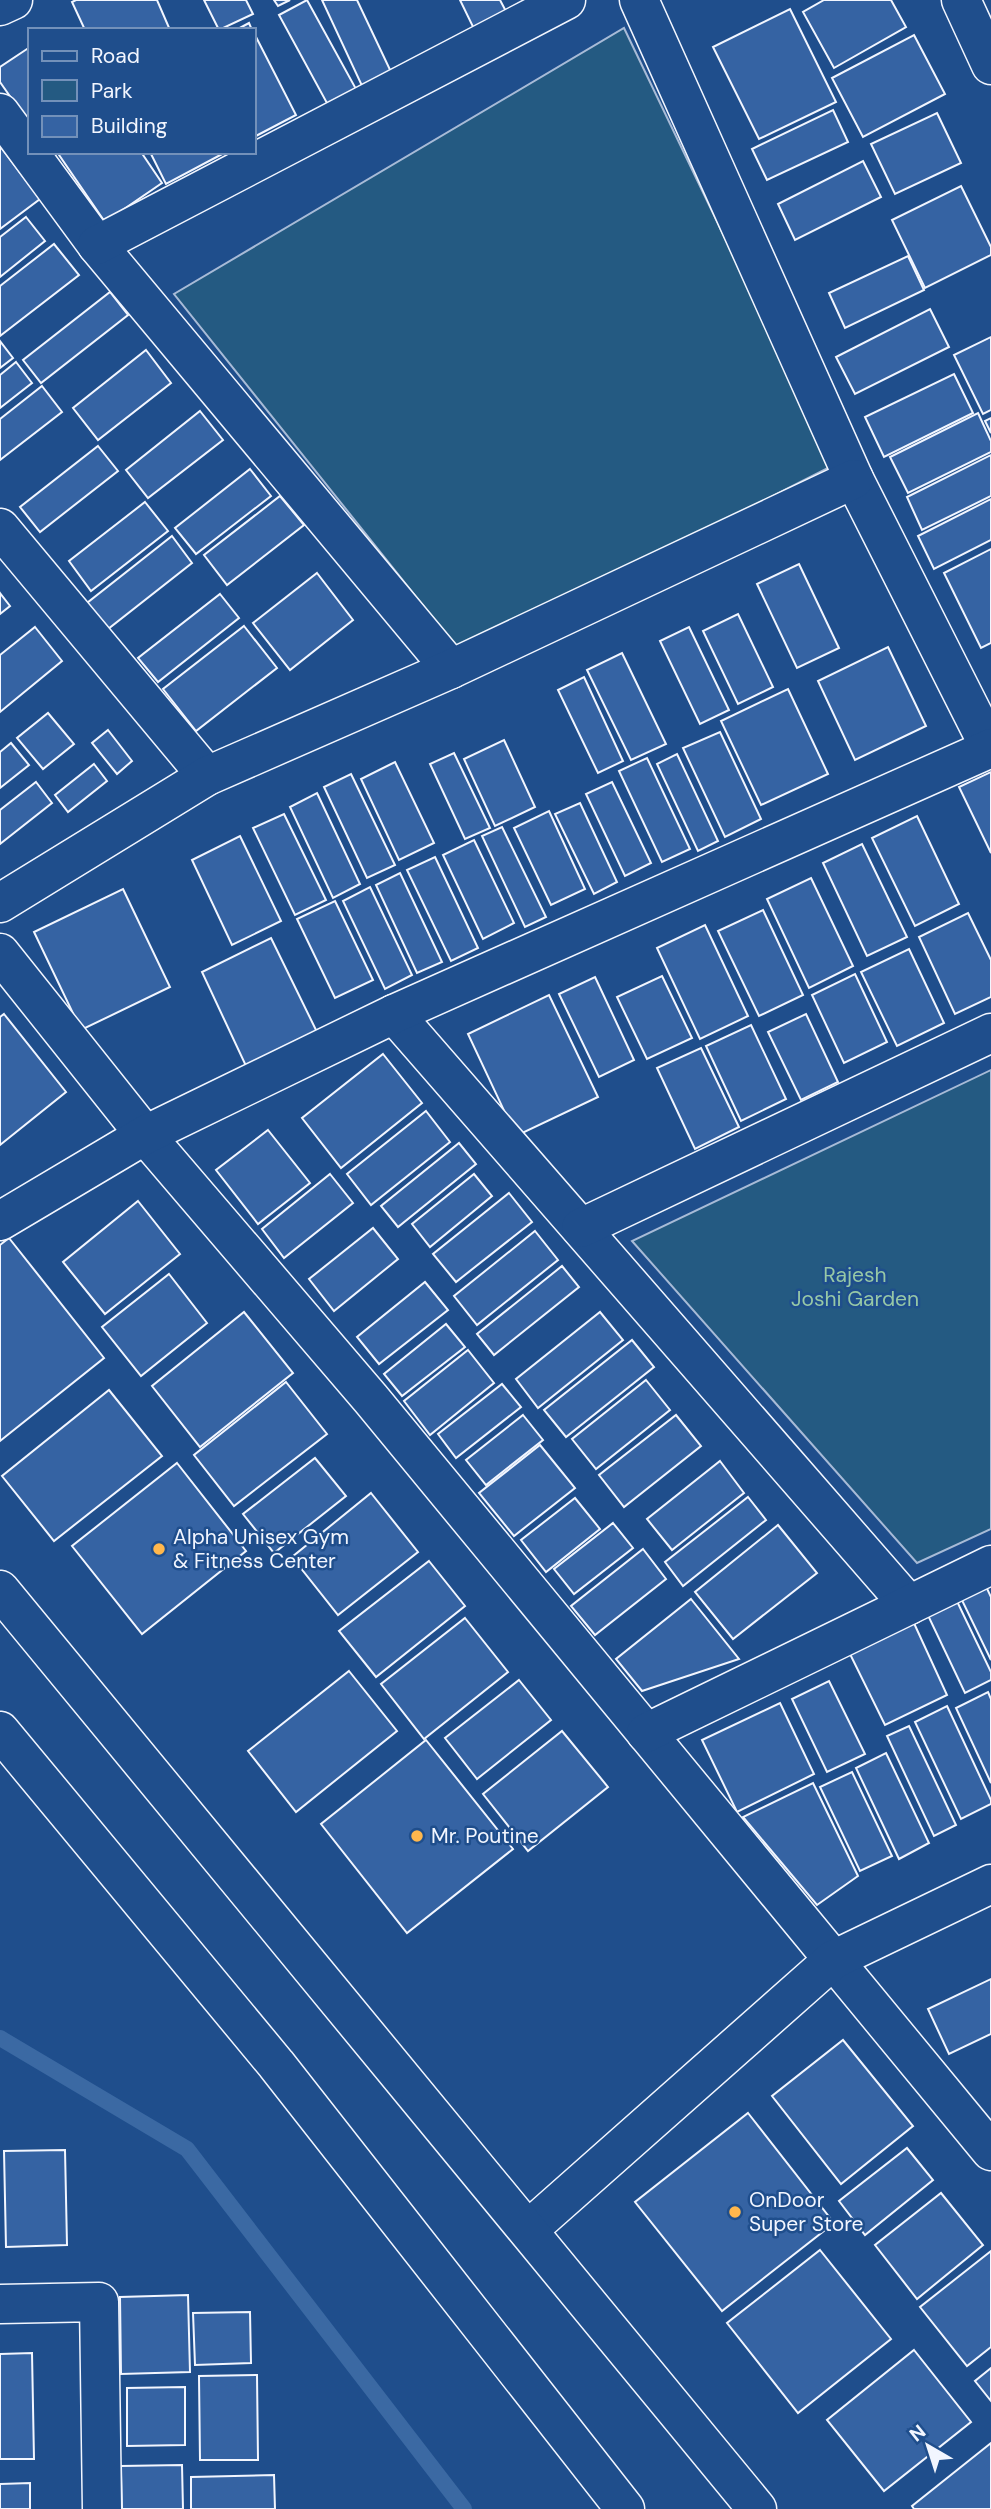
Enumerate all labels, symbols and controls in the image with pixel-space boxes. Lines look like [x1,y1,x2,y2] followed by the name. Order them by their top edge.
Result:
[28,28,256,154] legend
[91,42,140,70] text: Road
[91,77,133,105] text: Park
[91,112,168,140] text: Building
[791,1261,919,1313] park label: Rajesh Joshi Garden
[173,1523,349,1575] place label: Alpha Unisex Gym & Fitness Center
[151,1541,167,1557] marker: Alpha Unisex Gym & Fitness Center
[431,1822,539,1850] place label: Mr. Poutine
[409,1828,425,1844] marker: Mr. Poutine
[749,2186,864,2238] place label: OnDoor Super Store
[727,2204,743,2220] marker: OnDoor Super Store
[893,2411,963,2481] north arrow
[904,2419,931,2447] text: N

